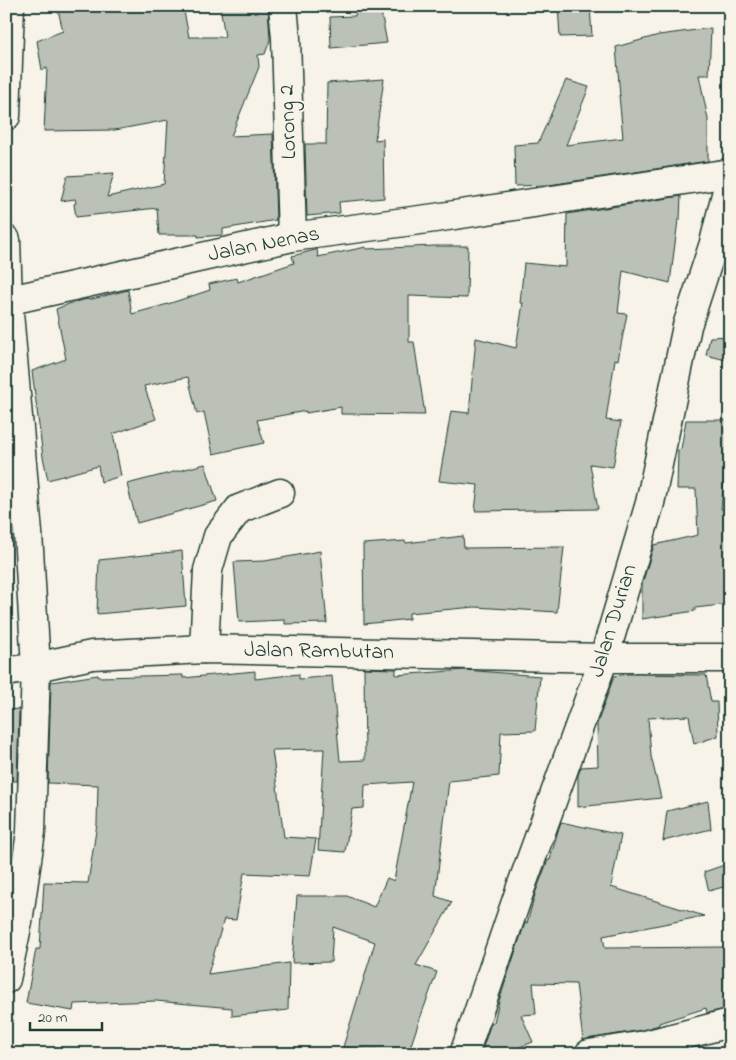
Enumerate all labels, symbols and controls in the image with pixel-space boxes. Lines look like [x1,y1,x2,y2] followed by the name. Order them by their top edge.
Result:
[272,84,307,160] street label: Lorong 2
[205,218,323,272] street label: Jalan Nenas
[582,561,646,681] street label: Jalan Durian
[244,635,394,669] street label: Jalan Rambutan
[30,1000,102,1032] scale bar
[38,1007,68,1029] text: 20 m

